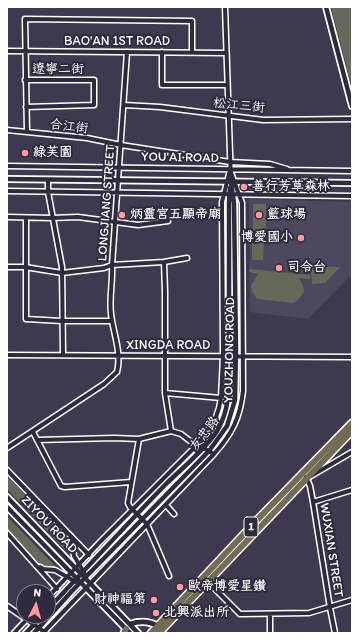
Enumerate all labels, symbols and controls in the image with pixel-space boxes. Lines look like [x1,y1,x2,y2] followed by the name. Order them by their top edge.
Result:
[64,34,170,50] street label: BAO'AN 1ST ROAD
[32,62,84,78] street label: 遼寧二街
[212,96,266,116] street label: 松江三街
[49,117,89,137] street label: 合江街
[95,144,119,262] street label: LONGJIANG STREET
[33,145,72,161] place label: 綠芙園
[20,148,30,158] marker: 綠芙園
[141,150,219,166] street label: YOU'AI ROAD
[252,179,330,195] place label: 善行芳草森林
[239,182,249,192] marker: 善行芳草森林
[130,207,221,223] place label: 炳靈宮五顯帝廟
[267,207,306,223] place label: 籃球場
[117,210,127,220] marker: 炳靈宮五顯帝廟
[254,210,264,220] marker: 籃球場
[241,230,293,246] place label: 博愛國小
[296,233,306,243] marker: 博愛國小
[287,260,326,276] place label: 司令台
[274,263,284,273] marker: 司令台
[221,297,239,403] street label: YOUZHONG ROAD
[126,338,210,354] street label: XINGDA ROAD
[187,414,223,454] street label: 友忠路
[18,493,80,557] street label: ZIYOU ROAD
[316,502,346,598] street label: WUXIAN STREET
[244,517,258,537] road number: 1
[188,579,266,595] place label: 歐帝博愛星鑽
[175,582,185,592] marker: 歐帝博愛星鑽
[16,584,56,624] north arrow
[33,586,42,599] text: N
[94,592,146,608] place label: 財神福第
[149,595,159,605] marker: 財神福第
[164,605,229,621] place label: 北興派出所
[151,608,161,618] marker: 北興派出所

